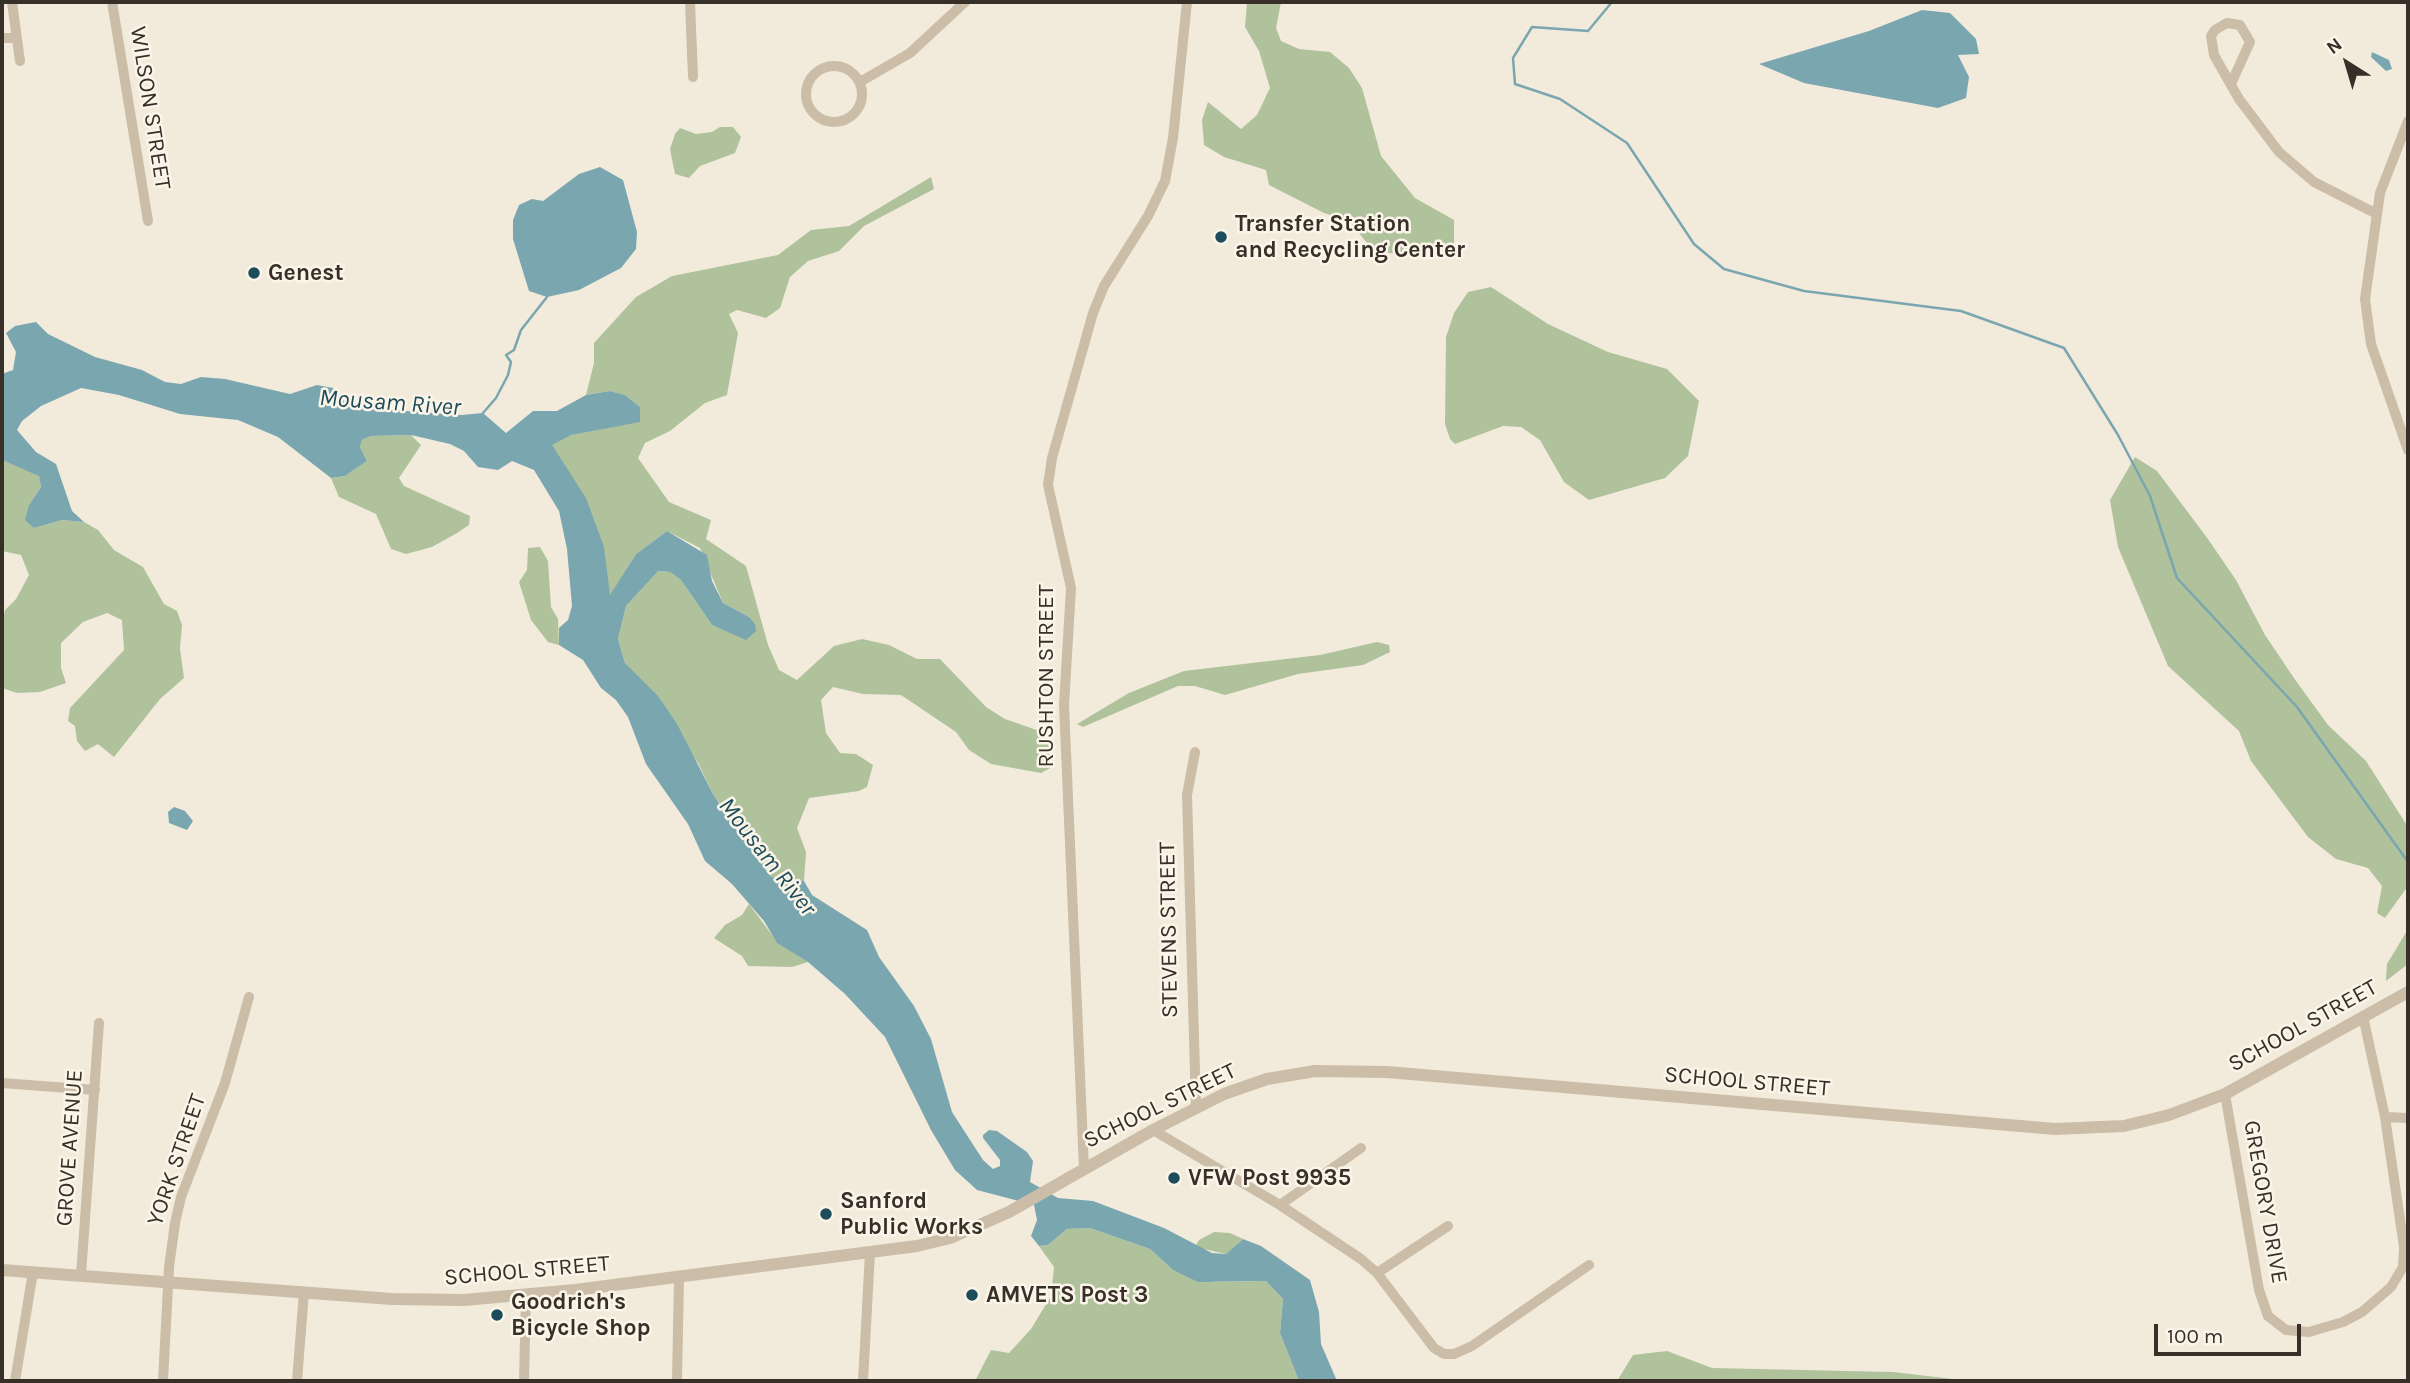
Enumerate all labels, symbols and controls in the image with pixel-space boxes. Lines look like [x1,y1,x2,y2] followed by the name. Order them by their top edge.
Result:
[123,25,177,191] street label: WILSON STREET
[2312,28,2382,98] north arrow
[2322,33,2346,59] text: N
[1235,210,1465,264] place label: Transfer Station and Recycling Center
[1213,229,1229,245] marker: Transfer Station and Recycling Center
[268,259,343,287] place label: Genest
[246,265,262,281] marker: Genest
[318,384,462,422] water label: Mousam River
[1032,585,1060,767] street label: RUSHTON STREET
[712,792,822,922] water label: Mousam River
[1154,842,1184,1018] street label: STEVENS STREET
[2224,974,2382,1078] street label: SCHOOL STREET
[1079,1057,1241,1155] street label: SCHOOL STREET
[1663,1061,1831,1103] street label: SCHOOL STREET
[51,1069,89,1227] street label: GROVE AVENUE
[142,1091,212,1229] street label: YORK STREET
[2237,1118,2293,1286] street label: GREGORY DRIVE
[1188,1164,1351,1192] place label: VFW Post 9935
[1166,1170,1182,1186] marker: VFW Post 9935
[840,1187,983,1241] place label: Sanford Public Works
[818,1206,834,1222] marker: Sanford Public Works
[443,1250,611,1292] street label: SCHOOL STREET
[986,1281,1148,1309] place label: AMVETS Post 3
[964,1287,980,1303] marker: AMVETS Post 3
[511,1288,650,1342] place label: Goodrich's Bicycle Shop
[489,1307,505,1323] marker: Goodrich's Bicycle Shop
[2158,1310,2305,1354] scale bar
[2167,1324,2224,1348] text: 100 m

